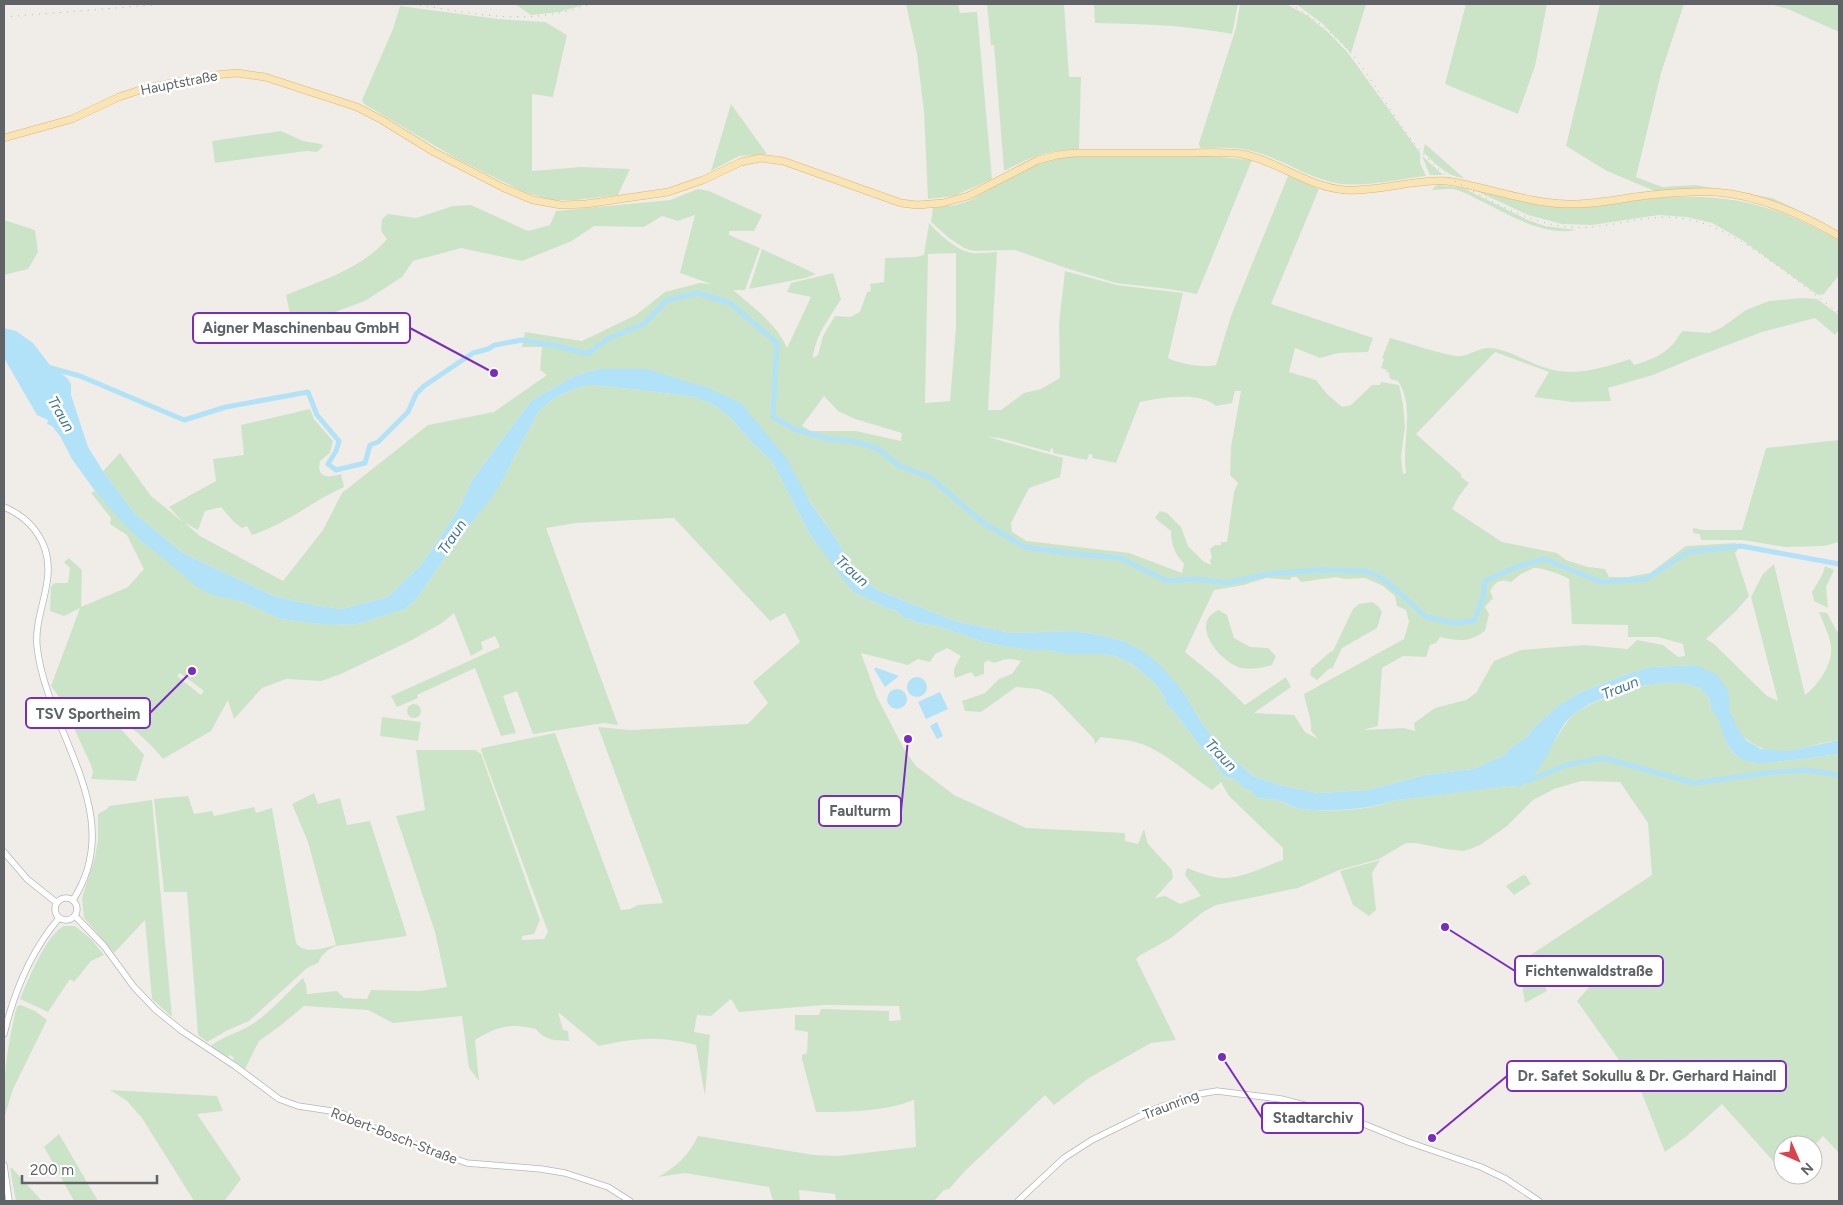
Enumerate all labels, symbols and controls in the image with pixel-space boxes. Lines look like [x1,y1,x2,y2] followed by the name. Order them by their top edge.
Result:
[139,67,219,99] street label: Hauptstraße
[193,313,410,343] callout: Aigner Maschinenbau GmbH
[202,319,400,337] text: Aigner Maschinenbau GmbH
[44,393,78,435] water label: Traun
[434,516,470,558] water label: Traun
[832,552,872,590] water label: Traun
[1599,672,1641,704] water label: Traun
[26,698,150,728] callout: TSV Sportheim
[36,705,140,723] text: TSV Sportheim
[1201,735,1241,775] water label: Traun
[819,796,901,826] callout: Faulturm
[829,802,891,820] text: Faulturm
[1515,956,1663,986] callout: Fichtenwaldstraße
[1525,962,1654,980] text: Fichtenwaldstraße
[1507,1061,1786,1091] callout: Dr. Safet Sokullu & Dr. Gerhard Haindl
[1517,1067,1777,1085] text: Dr. Safet Sokullu & Dr. Gerhard Haindl
[1141,1087,1201,1123] street label: Traunring
[1262,1103,1363,1133] callout: Stadtarchiv
[328,1104,460,1168] street label: Robert-Bosch-Straße
[1273,1109,1354,1127] text: Stadtarchiv
[1773,1135,1823,1185] north arrow
[22,1152,158,1184] scale bar
[1797,1159,1817,1179] text: N
[30,1161,74,1179] text: 200 m

